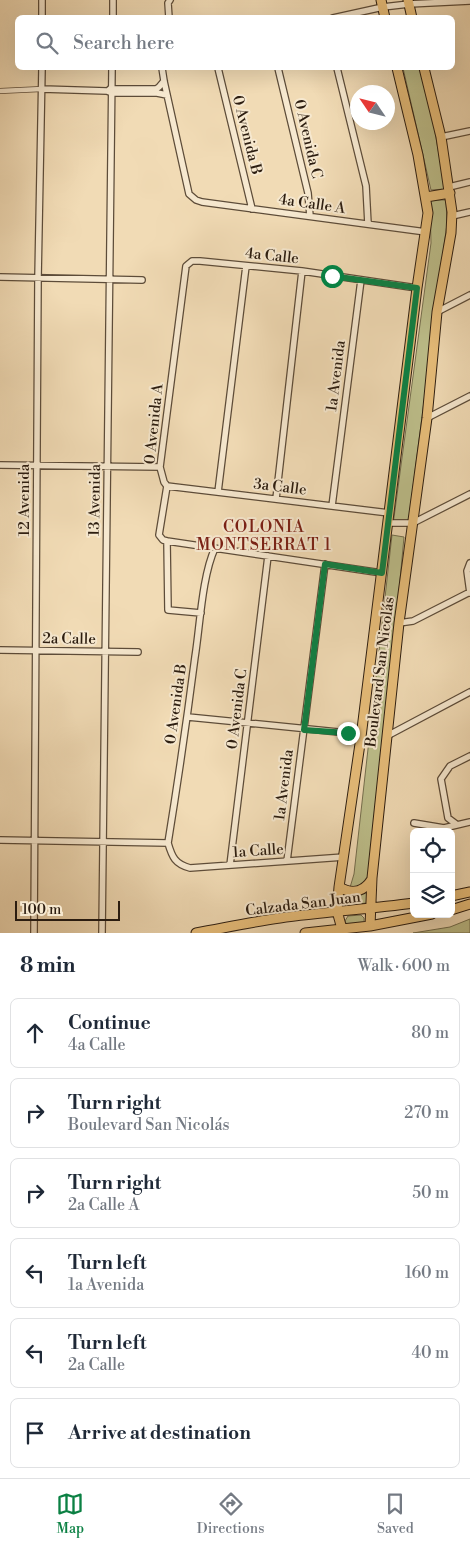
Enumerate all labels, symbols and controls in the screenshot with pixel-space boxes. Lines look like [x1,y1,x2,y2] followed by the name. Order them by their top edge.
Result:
[15,15,455,70] search box
[33,29,61,57] icon: search
[73,31,174,55] text: Search here
[350,85,395,130] north arrow
[228,93,266,177] street label: 0 Avenida B
[290,97,326,181] street label: 0 Avenida C
[277,190,347,218] street label: 4a Calle A
[244,244,300,268] street label: 4a Calle
[321,265,344,288] route start
[322,339,350,413] street label: 1a Avenida
[140,382,168,465] street label: 0 Avenida A
[15,463,34,536] street label: 12 Avenida
[85,463,105,536] street label: 13 Avenida
[252,474,308,500] street label: 3a Calle
[196,517,332,555] district label: COLONIA MONTSERRAT 1
[361,596,399,749] street label: Boulevard San Nicolás
[42,629,96,649] street label: 2a Calle
[161,663,191,745] street label: 0 Avenida B
[223,668,251,750] street label: 0 Avenida C
[337,722,360,745] route end
[270,748,298,822] street label: 1a Avenida
[410,828,455,918] map controls
[410,828,455,873] button: locate
[232,840,284,862] street label: 1a Calle
[410,873,455,918] button: layers
[244,887,362,921] street label: Calzada San Juan
[15,898,120,921] scale bar
[22,901,61,919] text: 100 m
[20,953,75,979] text: 8 min
[358,956,450,976] text: Walk · 600 m
[68,1011,151,1035] text: Continue
[21,1019,49,1047] icon: ahead
[411,1023,449,1043] text: 80 m
[68,1035,126,1055] text: 4a Calle
[68,1091,161,1115] text: Turn right
[21,1099,49,1127] icon: right
[404,1103,449,1123] text: 270 m
[68,1115,230,1135] text: Boulevard San Nicolás
[68,1171,161,1195] text: Turn right
[21,1179,49,1207] icon: right
[412,1183,449,1203] text: 50 m
[68,1195,139,1215] text: 2a Calle A
[68,1251,147,1275] text: Turn left
[21,1259,49,1287] icon: left
[405,1263,449,1283] text: 160 m
[68,1275,144,1295] text: 1a Avenida
[68,1331,147,1355] text: Turn left
[21,1339,49,1367] icon: left
[412,1343,449,1363] text: 40 m
[68,1355,125,1375] text: 2a Calle
[21,1419,49,1447] icon: arrive
[68,1421,251,1445] text: Arrive at destination
[56,1490,84,1538] tab: Map
[197,1490,264,1538] tab: Directions
[377,1490,414,1538] tab: Saved

